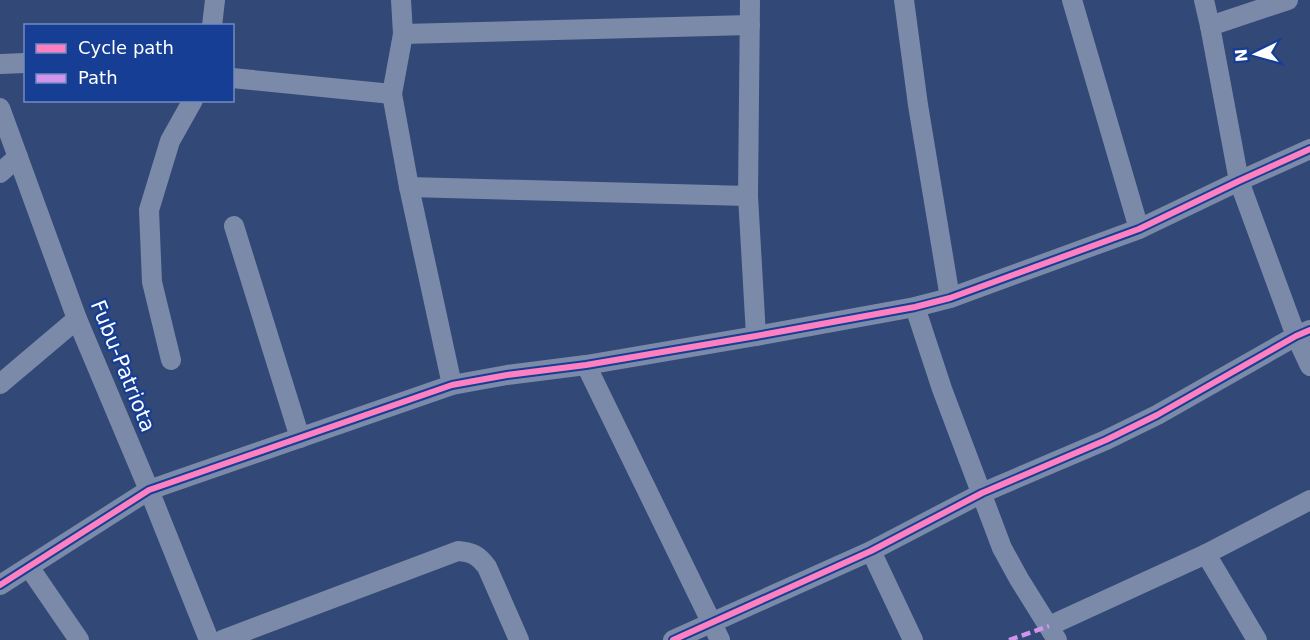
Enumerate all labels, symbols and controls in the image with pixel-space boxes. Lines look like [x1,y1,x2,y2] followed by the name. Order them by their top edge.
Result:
[24,24,234,102] legend
[1226,24,1286,84] north arrow
[78,37,174,58] text: Cycle path
[1232,48,1252,63] text: N
[78,67,118,88] text: Path
[86,297,160,435] street label: Fubu-Patriota

